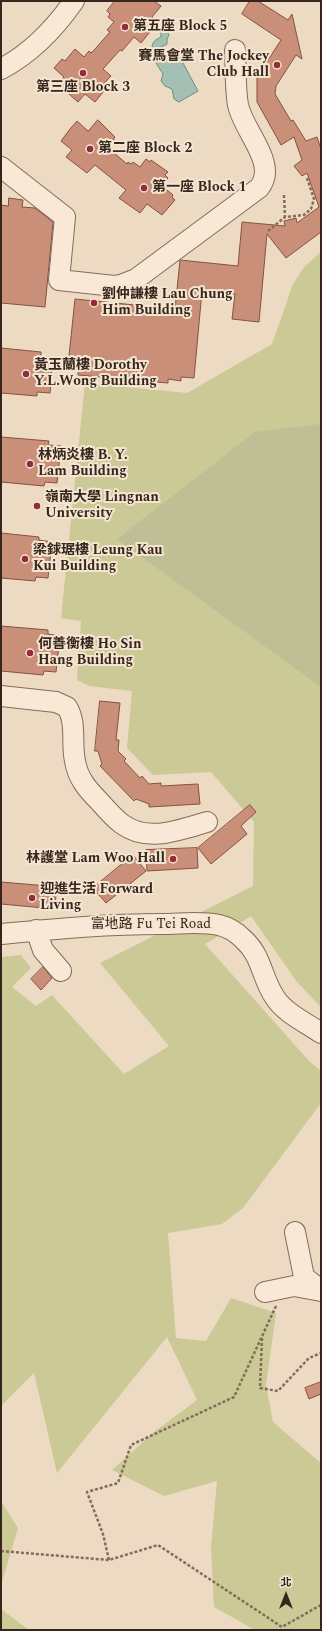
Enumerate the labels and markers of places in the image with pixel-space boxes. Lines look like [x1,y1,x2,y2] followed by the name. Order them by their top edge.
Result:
[133,19,227,35] place label: 第五座 Block 5
[120,22,130,32] marker: 第五座 Block 5
[138,49,269,82] place label: 賽馬會堂 The Jockey Club Hall
[272,60,282,70] marker: 賽馬會堂 The Jockey Club Hall
[78,68,88,78] marker: 第三座 Block 3
[36,80,130,96] place label: 第三座 Block 3
[98,141,192,157] place label: 第二座 Block 2
[85,144,95,154] marker: 第二座 Block 2
[152,180,246,196] place label: 第一座 Block 1
[139,183,149,193] marker: 第一座 Block 1
[102,287,233,320] place label: 劉仲謙樓 Lau Chung Him Building
[89,298,99,308] marker: 劉仲謙樓 Lau Chung Him Building
[34,358,157,390] place label: 黃玉蘭樓 Dorothy Y.L.Wong Building
[21,369,31,379] marker: 黃玉蘭樓 Dorothy Y.L.Wong Building
[38,448,128,480] place label: 林炳炎樓 B. Y. Lam Building
[25,459,35,469] marker: 林炳炎樓 B. Y. Lam Building
[45,490,159,522] place label: 嶺南大學 Lingnan University
[32,501,42,511] marker: 嶺南大學 Lingnan University
[33,543,163,576] place label: 梁銶琚樓 Leung Kau Kui Building
[20,554,30,564] marker: 梁銶琚樓 Leung Kau Kui Building
[38,637,142,670] place label: 何善衡樓 Ho Sin Hang Building
[25,648,35,658] marker: 何善衡樓 Ho Sin Hang Building
[26,851,165,867] place label: 林護堂 Lam Woo Hall
[168,854,178,864] marker: 林護堂 Lam Woo Hall
[40,882,153,914] place label: 迎進生活 Forward Living
[27,893,37,903] marker: 迎進生活 Forward Living

